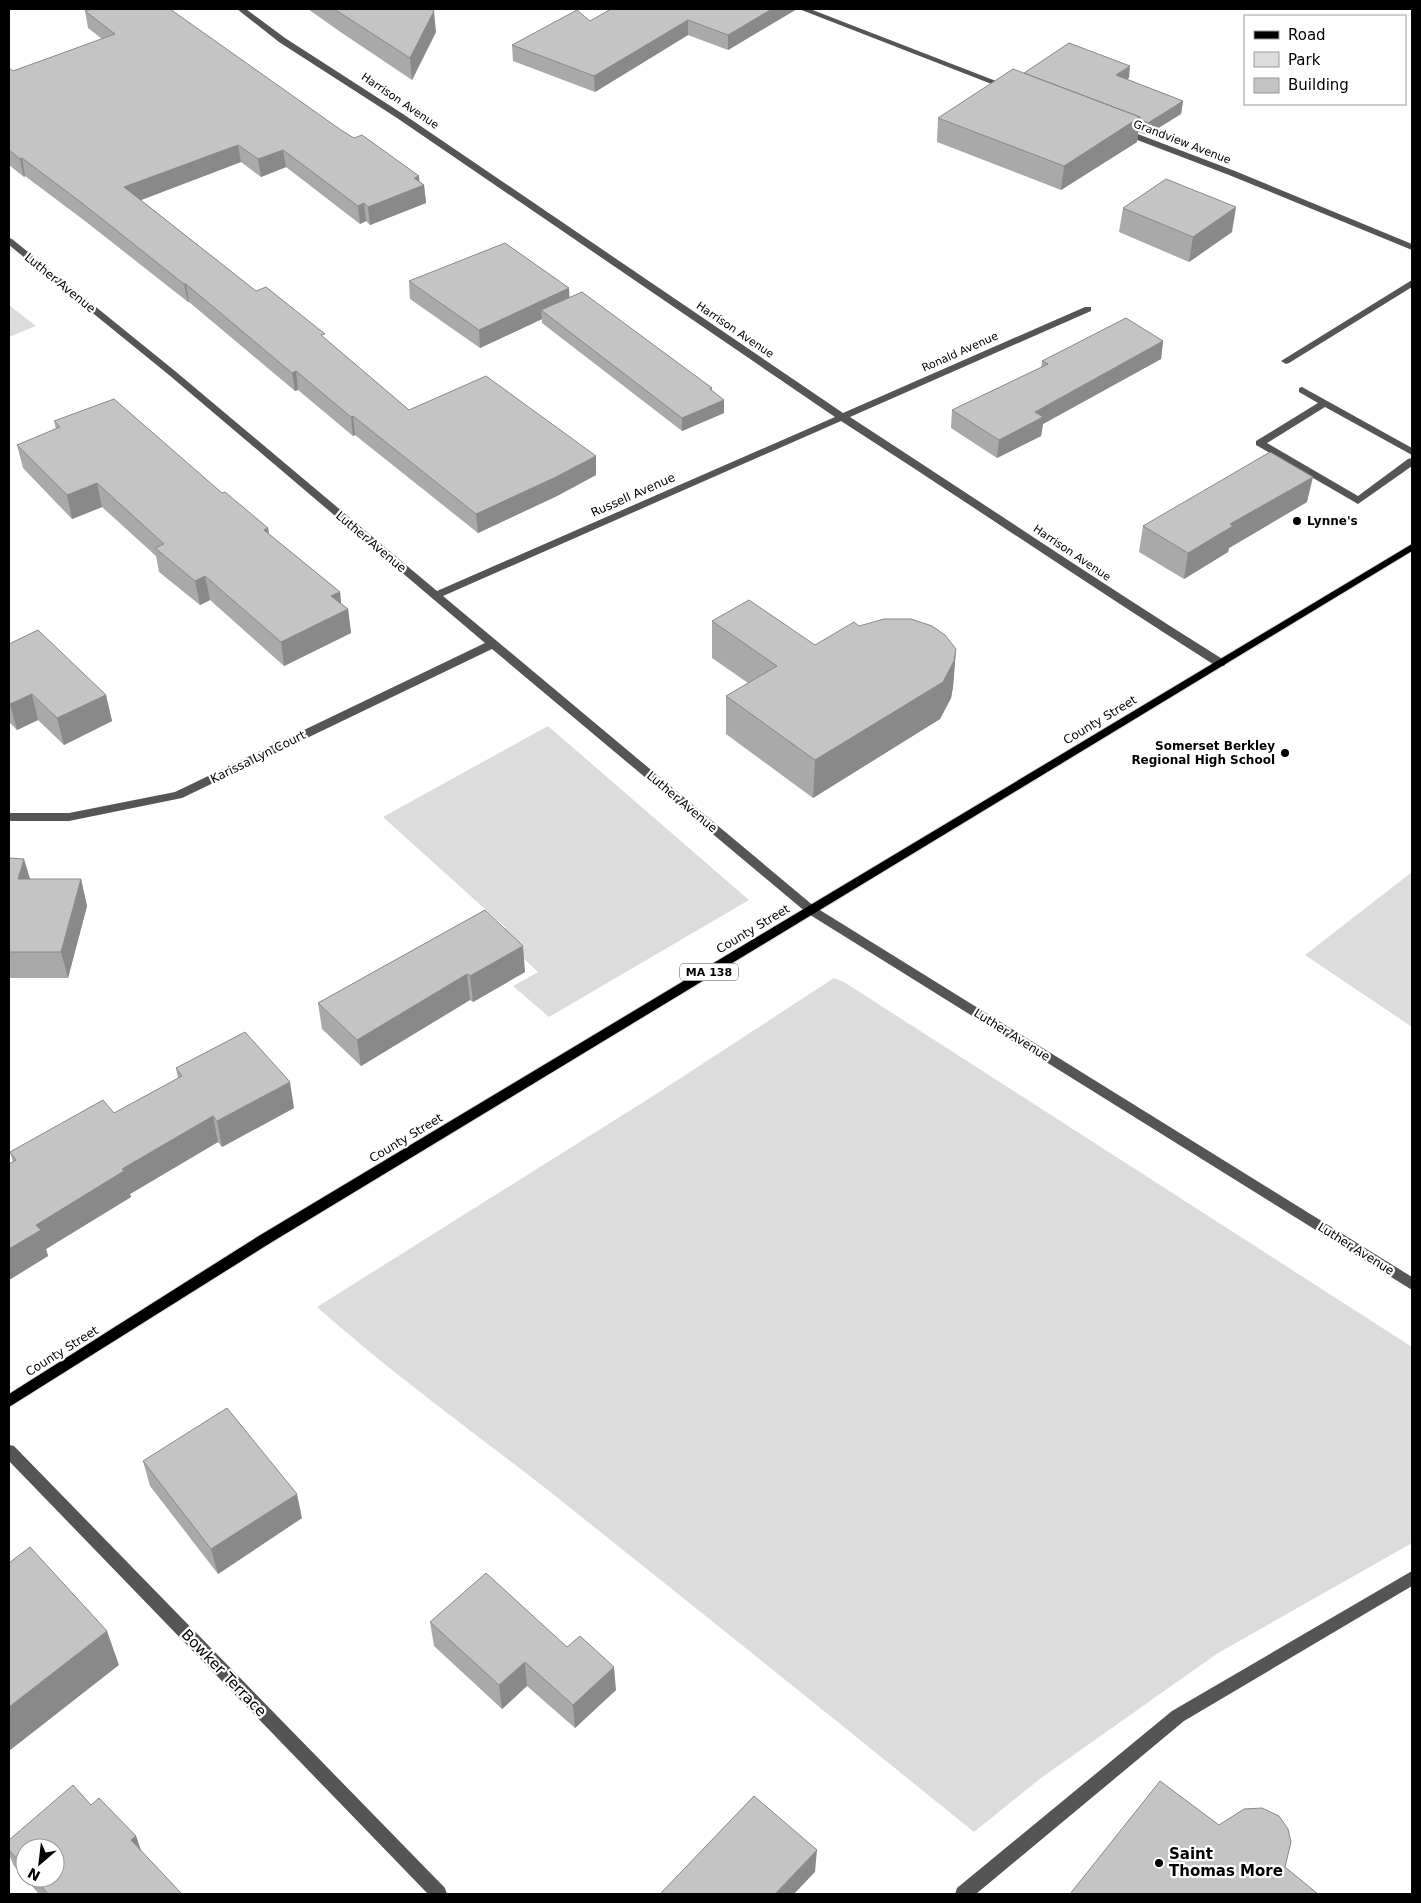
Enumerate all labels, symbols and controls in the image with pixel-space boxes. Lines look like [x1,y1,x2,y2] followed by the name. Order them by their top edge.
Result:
[1244,15,1406,105] legend
[1288,26,1326,44] text: Road
[1288,51,1321,69] text: Park
[359,70,441,132] street label: Harrison Avenue
[1288,76,1349,94] text: Building
[1131,117,1233,167] street label: Grandview Avenue
[22,250,98,316] street label: Luther Avenue
[694,299,776,361] street label: Harrison Avenue
[920,329,1000,375] street label: Ronald Avenue
[589,470,677,520] street label: Russell Avenue
[333,509,409,575] street label: Luther Avenue
[1307,514,1358,528] place label: Lynne's
[1291,515,1303,527] marker: Lynne's
[1031,522,1113,584] street label: Harrison Avenue
[1061,692,1139,747] street label: County Street
[208,728,308,786] street label: Karissa Lyn Court
[1131,739,1275,767] place label: Somerset Berkley Regional High School
[1279,747,1291,759] marker: Somerset Berkley Regional High School
[644,769,720,835] street label: Luther Avenue
[714,901,792,956] street label: County Street
[680,964,738,980] road number: MA 138
[971,1006,1053,1064] street label: Luther Avenue
[367,1110,445,1165] street label: County Street
[1315,1220,1397,1278] street label: Luther Avenue
[23,1323,101,1379] street label: County Street
[178,1626,270,1720] street label: Bowker Terrace
[15,1838,65,1888] north arrow
[1169,1845,1283,1880] place label: Saint Thomas More
[1153,1857,1165,1869] marker: Saint Thomas More
[25,1865,43,1884] text: N

